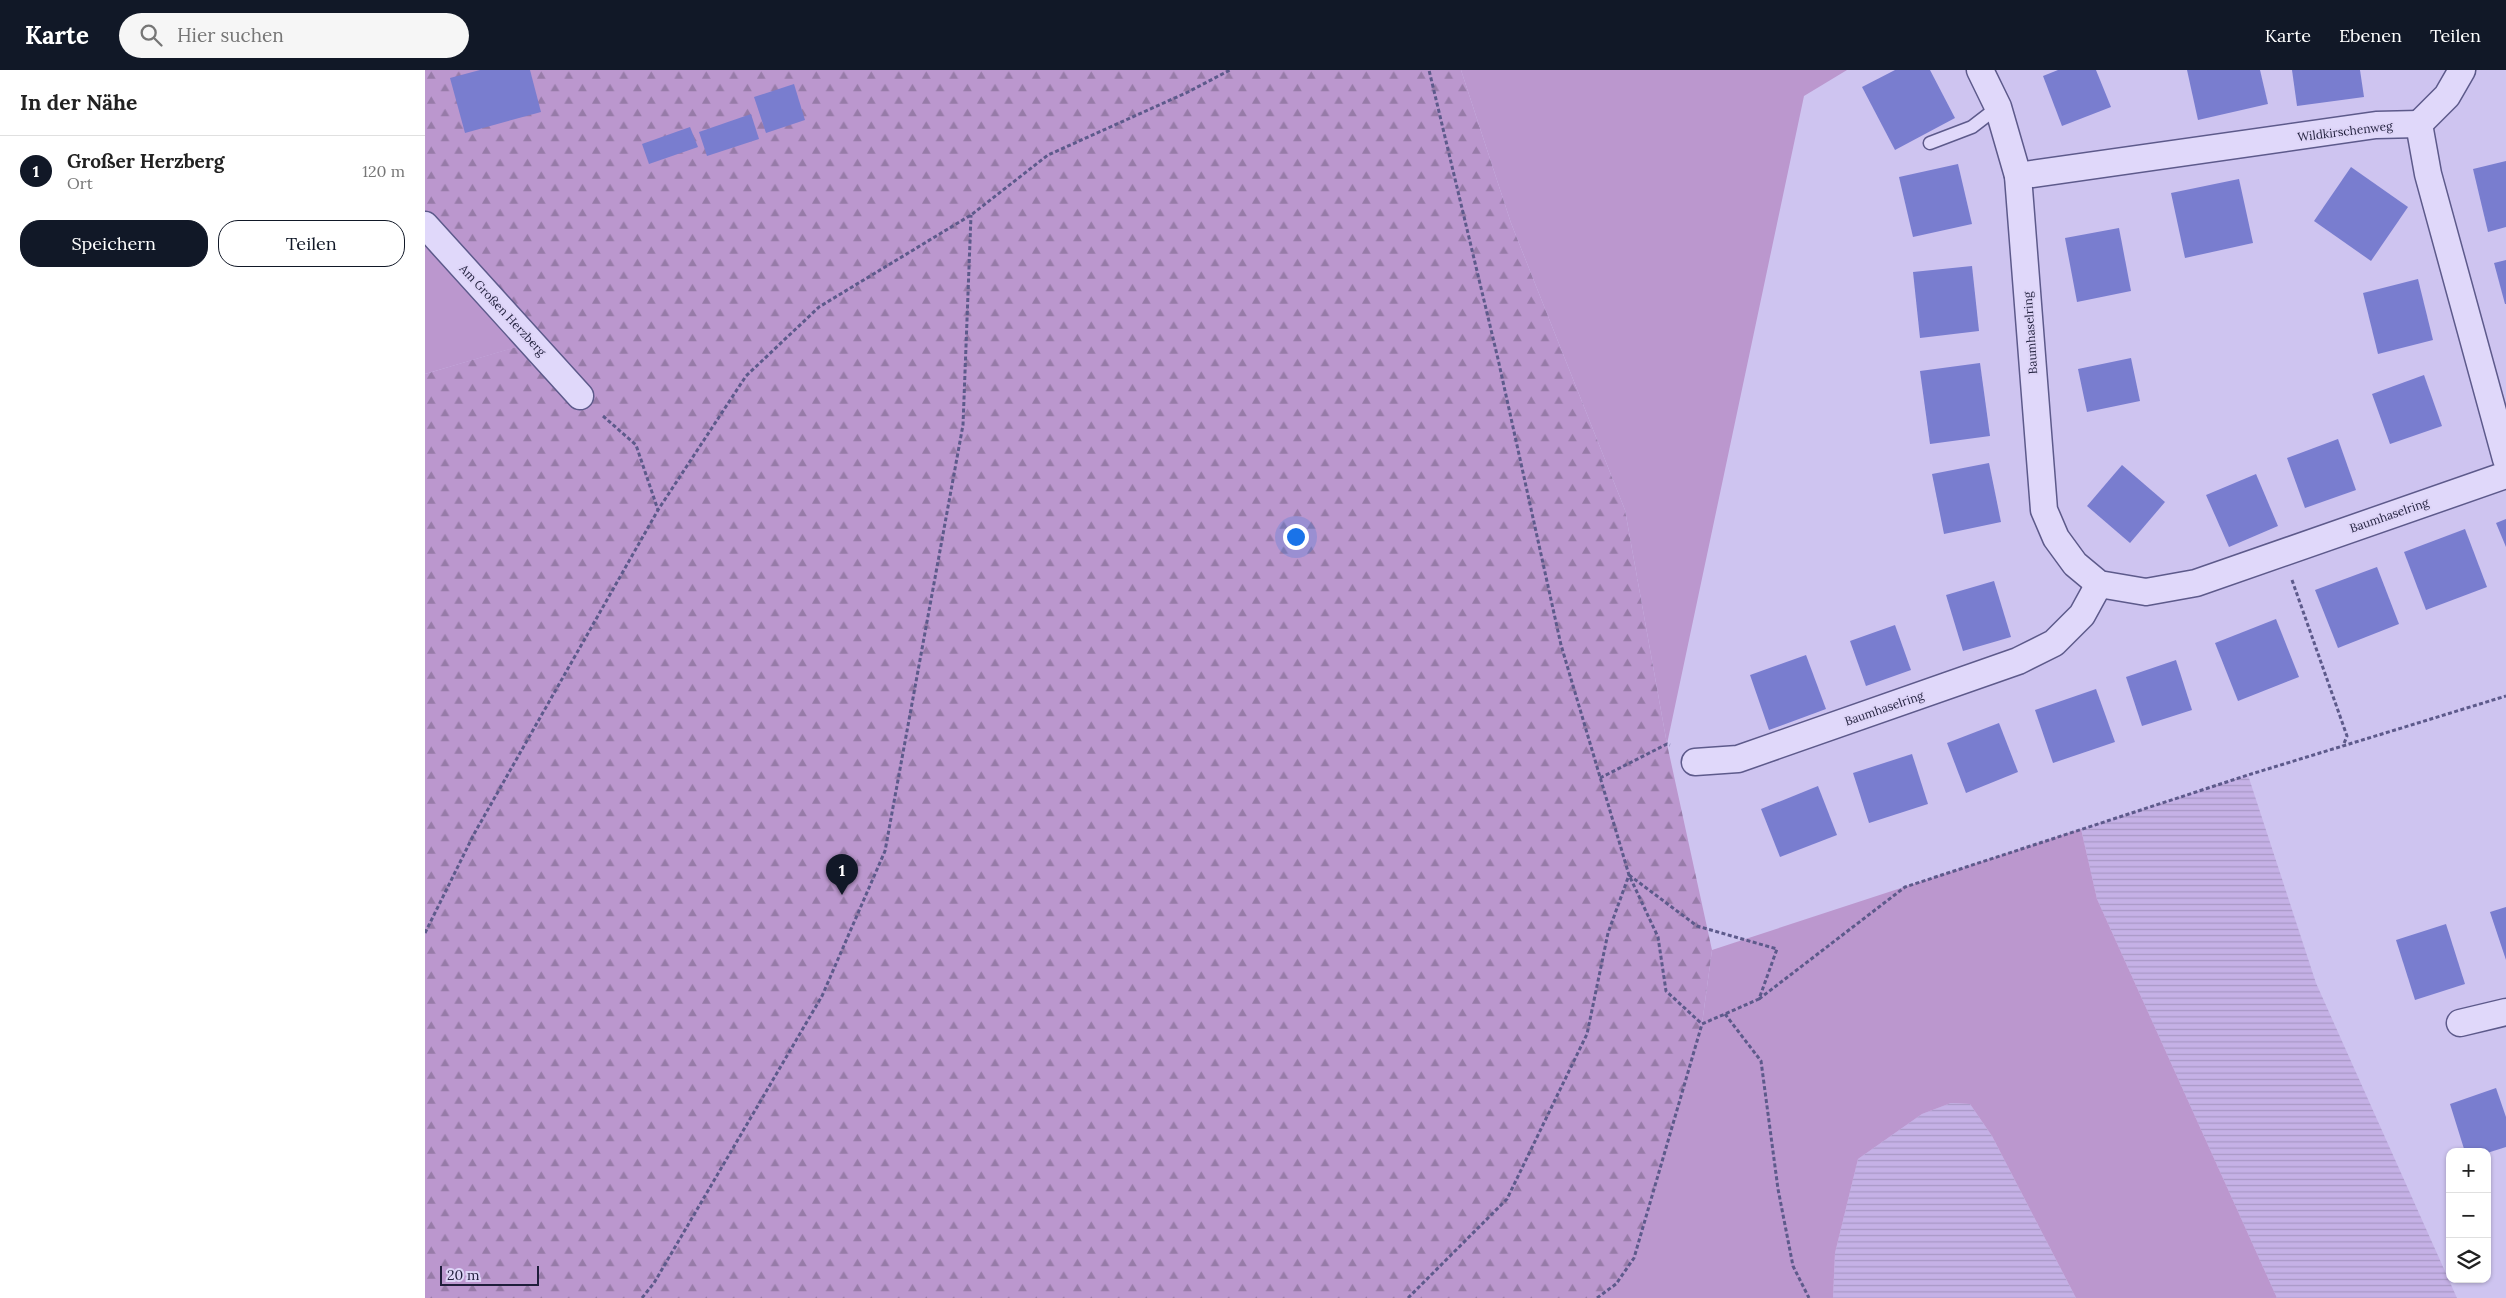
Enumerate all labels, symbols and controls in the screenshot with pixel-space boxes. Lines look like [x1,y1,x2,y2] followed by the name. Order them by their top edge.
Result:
[119,13,469,58] search box
[25,20,89,51] text: Karte
[137,21,165,49] icon: search
[177,23,284,47] text: Hier suchen
[2265,24,2311,47] text: Karte
[2339,24,2402,47] text: Ebenen
[2430,24,2481,47] text: Teilen
[20,89,137,116] text: In der Nähe
[2296,118,2394,144] street label: Wildkirschenweg
[67,149,224,173] text: Großer Herzberg
[33,161,39,181] text: 1
[362,161,405,181] text: 120 m
[67,173,93,193] text: Ort
[20,220,208,267] button: Speichern
[218,220,405,267] button: Teilen
[456,260,550,359] street label: Am Großen Herzberg
[2020,291,2040,375] street label: Baumhaselring
[2347,494,2431,536] street label: Baumhaselring
[1283,524,1309,550] your location
[1842,687,1926,729] street label: Baumhaselring
[826,854,858,895] pin: 1
[2446,1148,2491,1283] map controls
[2446,1148,2491,1193] button: +
[2446,1193,2491,1238] button: −
[2446,1238,2491,1283] button: layers
[440,1263,539,1286] scale bar
[447,1266,479,1284] text: 20 m

